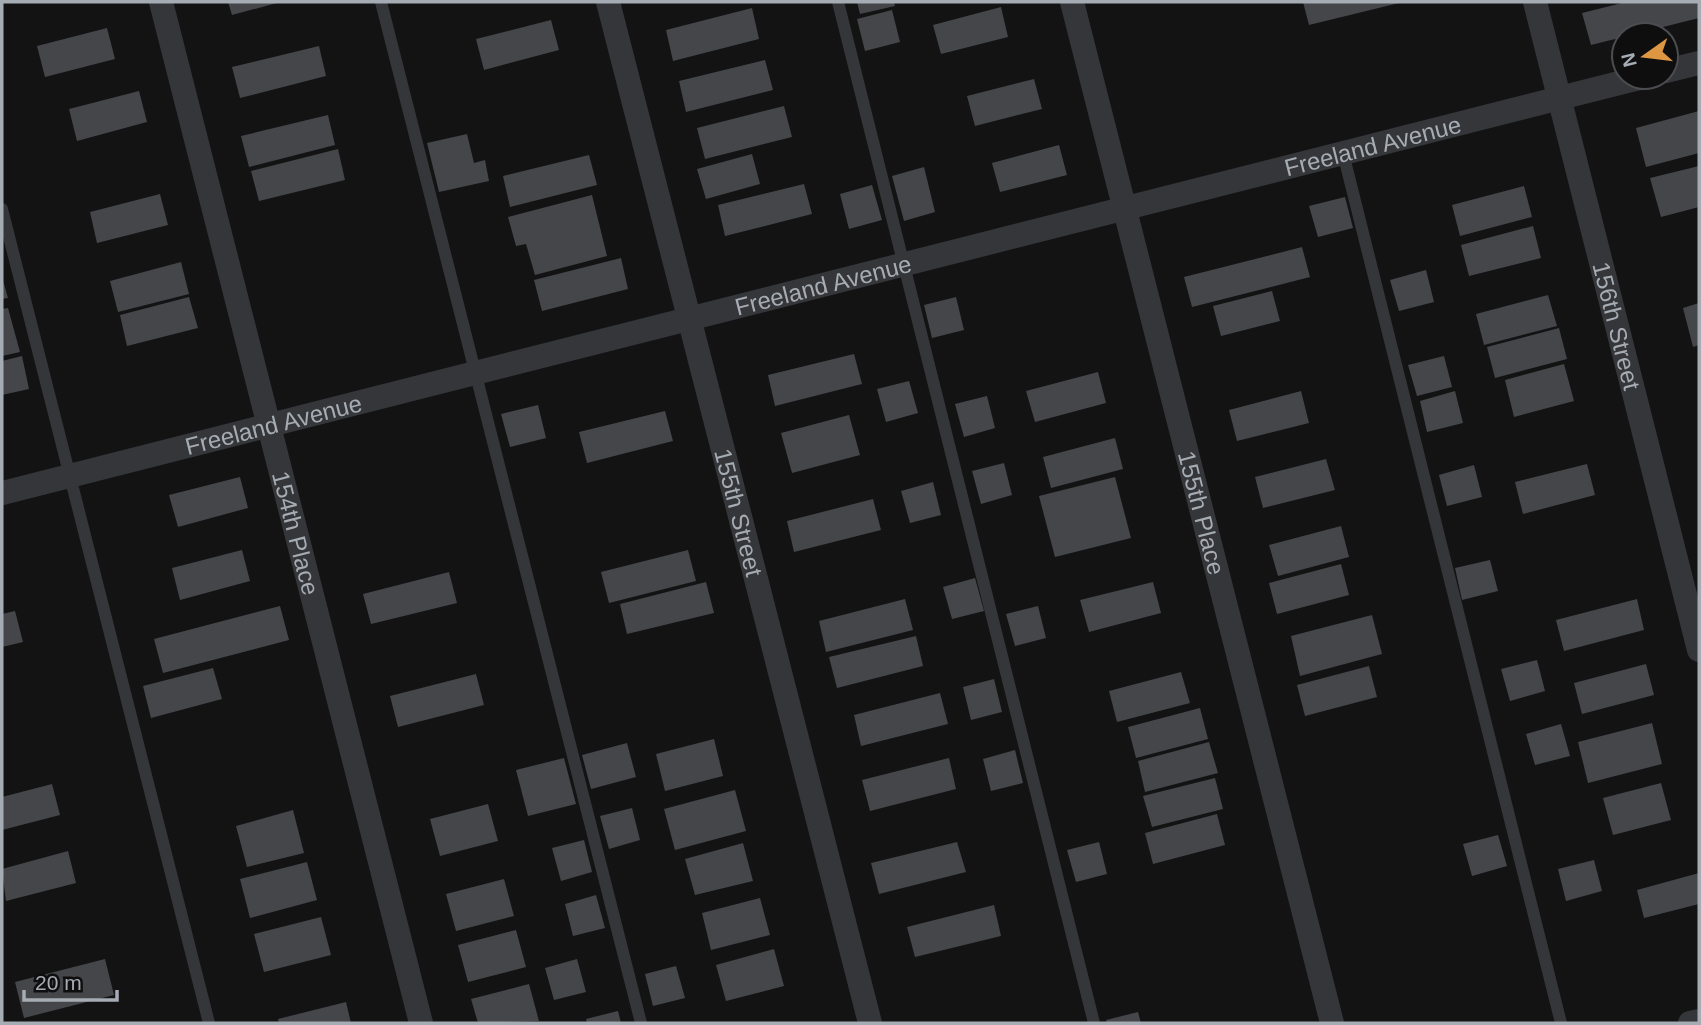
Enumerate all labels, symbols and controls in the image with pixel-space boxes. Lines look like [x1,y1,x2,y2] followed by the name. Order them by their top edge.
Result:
[1610,21,1680,91] north arrow
[1617,51,1641,69] text: N
[1282,110,1464,181] street label: Freeland Avenue
[732,250,914,320] street label: Freeland Avenue
[1588,259,1646,393] street label: 156th Street
[182,389,365,460] street label: Freeland Avenue
[710,446,768,580] street label: 155th Street
[1173,448,1231,578] street label: 155th Place
[267,468,325,598] street label: 154th Place
[24,958,117,1002] scale bar
[35,971,82,994] text: 20 m

